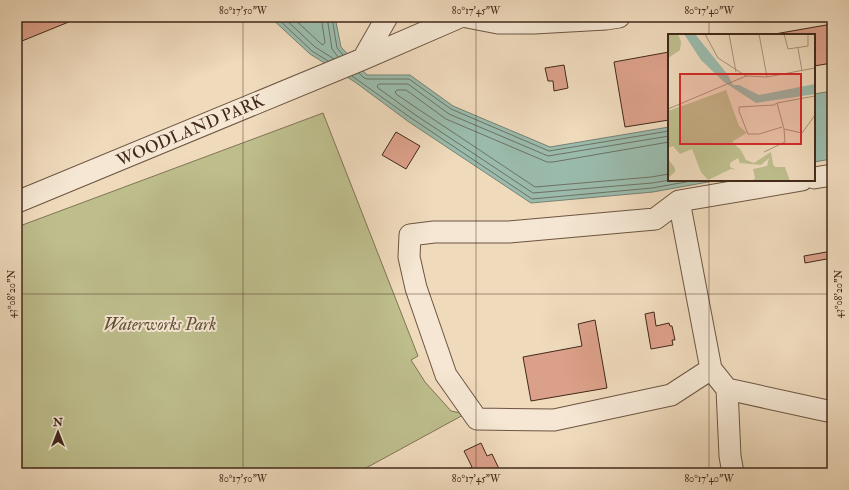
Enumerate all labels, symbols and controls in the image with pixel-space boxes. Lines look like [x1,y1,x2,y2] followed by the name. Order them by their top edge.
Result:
[219,5,268,17] text: 80°17'50"W
[452,5,501,17] text: 80°17'45"W
[684,5,734,17] text: 80°17'40"W
[668,34,815,181] inset map
[112,89,268,171] street label: WOODLAND PARK
[6,270,18,318] text: 43°08'20"N
[833,270,845,318] text: 43°08'20"N
[104,314,216,335] park label: Waterworks Park
[38,412,78,452] north arrow
[52,416,64,429] text: N
[219,473,268,485] text: 80°17'50"W
[452,473,501,485] text: 80°17'45"W
[684,473,734,485] text: 80°17'40"W

